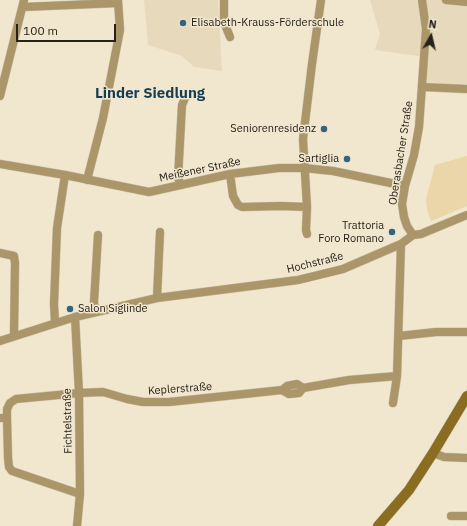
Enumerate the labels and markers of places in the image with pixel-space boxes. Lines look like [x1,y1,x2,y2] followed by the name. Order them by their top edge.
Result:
[191,16,344,30] place label: Elisabeth-Krauss-Förderschule
[178,18,188,28] marker: Elisabeth-Krauss-Förderschule
[230,122,316,136] place label: Seniorenresidenz
[319,124,329,134] marker: Seniorenresidenz
[299,152,339,166] place label: Sartiglia
[342,154,352,164] marker: Sartiglia
[318,219,384,245] place label: Trattoria Foro Romano
[387,227,397,237] marker: Trattoria Foro Romano
[78,302,148,316] place label: Salon Siglinde
[65,304,75,314] marker: Salon Siglinde

